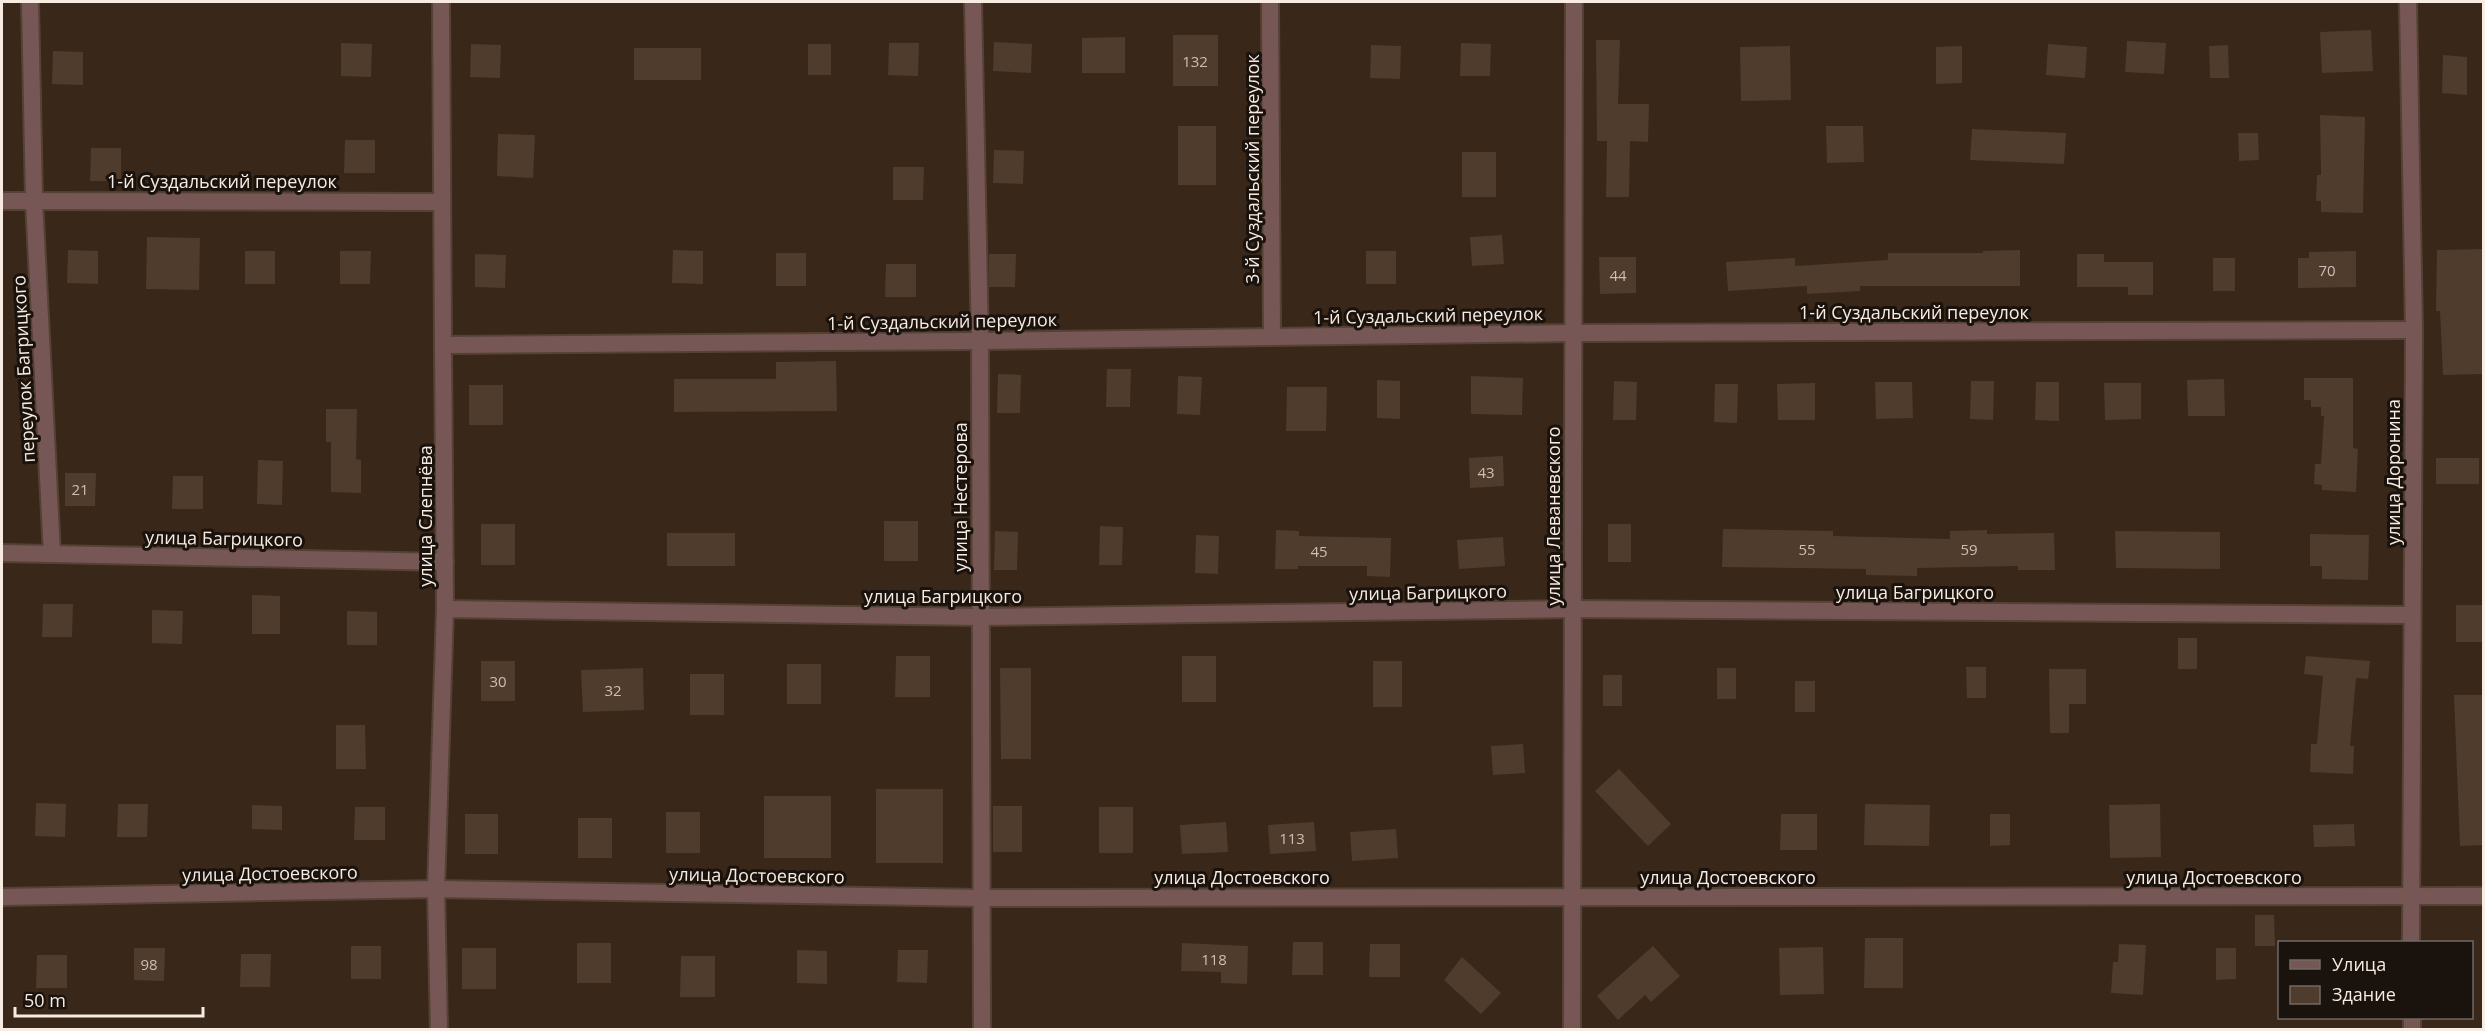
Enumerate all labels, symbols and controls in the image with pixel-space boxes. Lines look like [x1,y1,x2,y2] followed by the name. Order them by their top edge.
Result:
[1182,51,1208,71] house number: 132
[1240,53,1264,284] street label: 3-й Суздальский переулок
[107,169,338,193] street label: 1-й Суздальский переулок
[2318,260,2336,280] house number: 70
[1609,265,1627,285] house number: 44
[6,275,40,463] street label: переулок Багрицкого
[1799,300,2030,324] street label: 1-й Суздальский переулок
[1313,301,1544,329] street label: 1-й Суздальский переулок
[827,307,1058,335] street label: 1-й Суздальский переулок
[2381,399,2405,545] street label: улица Доронина
[948,422,972,572] street label: улица Нестерова
[1541,427,1565,605] street label: улица Леваневского
[413,445,437,587] street label: улица Слепнёва
[1477,462,1495,482] house number: 43
[71,479,89,499] house number: 21
[145,525,303,551] street label: улица Багрицкого
[1798,539,1816,559] house number: 55
[1960,539,1978,559] house number: 59
[1310,541,1328,561] house number: 45
[1349,579,1507,605] street label: улица Багрицкого
[1836,580,1994,604] street label: улица Багрицкого
[864,584,1022,608] street label: улица Багрицкого
[489,671,507,691] house number: 30
[604,680,622,700] house number: 32
[1279,828,1305,848] house number: 113
[182,859,358,887] street label: улица Достоевского
[669,861,845,889] street label: улица Достоевского
[1154,865,1330,889] street label: улица Достоевского
[1640,865,1816,889] street label: улица Достоевского
[2126,865,2302,889] street label: улица Достоевского
[2278,941,2473,1019] legend
[1201,949,1227,969] house number: 118
[2332,952,2386,976] text: Улица
[140,954,158,974] house number: 98
[15,980,202,1018] scale bar
[2332,982,2396,1006] text: Здание
[24,988,66,1012] text: 50 m

